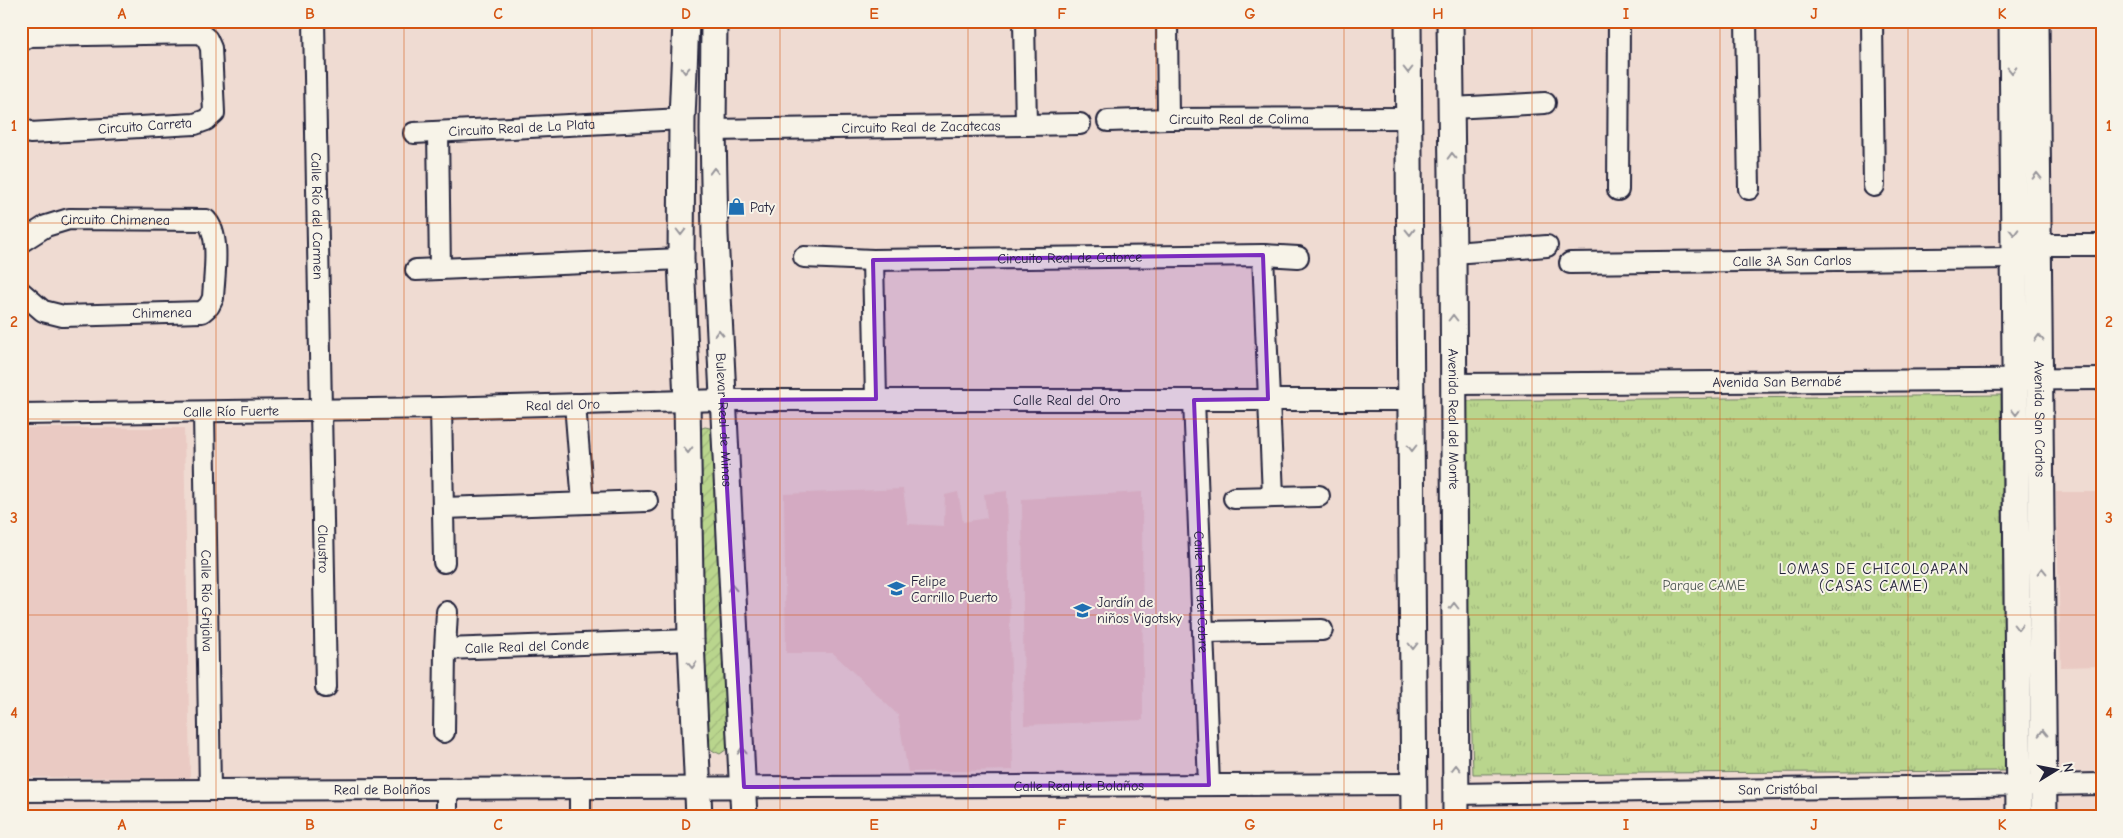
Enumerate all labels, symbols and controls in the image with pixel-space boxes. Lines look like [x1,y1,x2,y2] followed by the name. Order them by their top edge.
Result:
[118,5,127,23] text: A
[305,5,315,23] text: B
[493,5,503,23] text: C
[681,5,691,23] text: D
[869,5,879,23] text: E
[1057,5,1067,23] text: F
[1244,5,1256,23] text: G
[1432,5,1444,23] text: H
[1623,5,1629,23] text: I
[1810,5,1818,23] text: J
[1997,5,2007,23] text: K
[679,66,690,74] one-way arrow
[1403,66,1413,74] one-way arrow
[2007,66,2017,74] one-way arrow
[1169,110,1309,127] street label: Circuito Real de Colima
[97,114,193,138] street label: Circuito Carreta
[448,115,596,140] street label: Circuito Real de La Plata
[11,117,17,135] text: 1
[841,117,1001,136] street label: Circuito Real de Zacatecas
[2106,117,2112,135] text: 1
[1447,151,1458,159] one-way arrow
[308,152,327,280] street label: Calle Río del Carmen
[708,167,719,175] one-way arrow
[2032,171,2042,179] one-way arrow
[726,197,746,217] shop icon: Paty
[750,199,775,216] place label: Paty
[58,211,170,230] street label: Circuito Chimenea
[676,229,686,237] one-way arrow
[1404,229,1415,237] one-way arrow
[2009,229,2019,237] one-way arrow
[997,248,1142,267] street label: Circuito Real de Catorce
[1733,251,1852,270] street label: Calle 3A San Carlos
[132,304,192,322] street label: Chimenea
[10,313,18,331] text: 2
[2105,313,2113,331] text: 2
[1448,314,1458,322] one-way arrow
[714,329,724,337] one-way arrow
[2034,334,2044,342] one-way arrow
[1445,348,1463,489] street label: Avenida Real del Monte
[712,352,736,487] street label: Bulevar Real de Minas
[2031,361,2049,477] street label: Avenida San Carlos
[1712,373,1842,391] street label: Avenida San Bernabé
[1013,392,1121,409] street label: Calle Real del Oro
[526,395,600,414] street label: Real del Oro
[183,402,279,420] street label: Calle Río Fuerte
[2011,409,2021,417] one-way arrow
[1407,445,1417,453] one-way arrow
[683,447,693,455] one-way arrow
[10,509,18,527] text: 3
[2105,509,2113,527] text: 3
[315,524,332,573] street label: Claustro
[1191,531,1212,653] street label: Calle Real del Cobre
[198,550,216,652] street label: Calle Río Grijalva
[1779,560,1969,595] district label: LOMAS DE CHICOLOAPAN (CASAS CAME)
[2036,566,2047,574] one-way arrow
[911,573,998,606] place label: Felipe Carrillo Puerto
[1663,577,1745,594] park label: Parque CAME
[887,579,907,599] school or university icon: Felipe Carrillo Puerto
[727,584,738,592] one-way arrow
[1097,594,1182,627] place label: Jardín de niños Vigotsky
[1073,600,1093,620] school or university icon: Jardín de niños Vigotsky
[1449,601,1460,609] one-way arrow
[2012,624,2023,632] one-way arrow
[465,635,589,657] street label: Calle Real del Conde
[1408,642,1418,650] one-way arrow
[687,662,697,670] one-way arrow
[10,704,18,722] text: 4
[2105,704,2113,722] text: 4
[2038,729,2048,736] one-way arrow
[736,746,747,754] one-way arrow
[2030,746,2080,796] north arrow
[2059,762,2077,774] text: N
[1451,764,1461,772] one-way arrow
[1014,777,1144,795] street label: Calle Real de Bolaños
[334,780,431,798] street label: Real de Bolaños
[1738,780,1818,798] street label: San Cristóbal
[118,816,127,834] text: A
[305,816,315,834] text: B
[493,816,503,834] text: C
[681,816,691,834] text: D
[869,816,879,834] text: E
[1057,816,1067,834] text: F
[1244,816,1256,834] text: G
[1432,816,1444,834] text: H
[1623,816,1629,834] text: I
[1810,816,1818,834] text: J
[1997,816,2007,834] text: K

